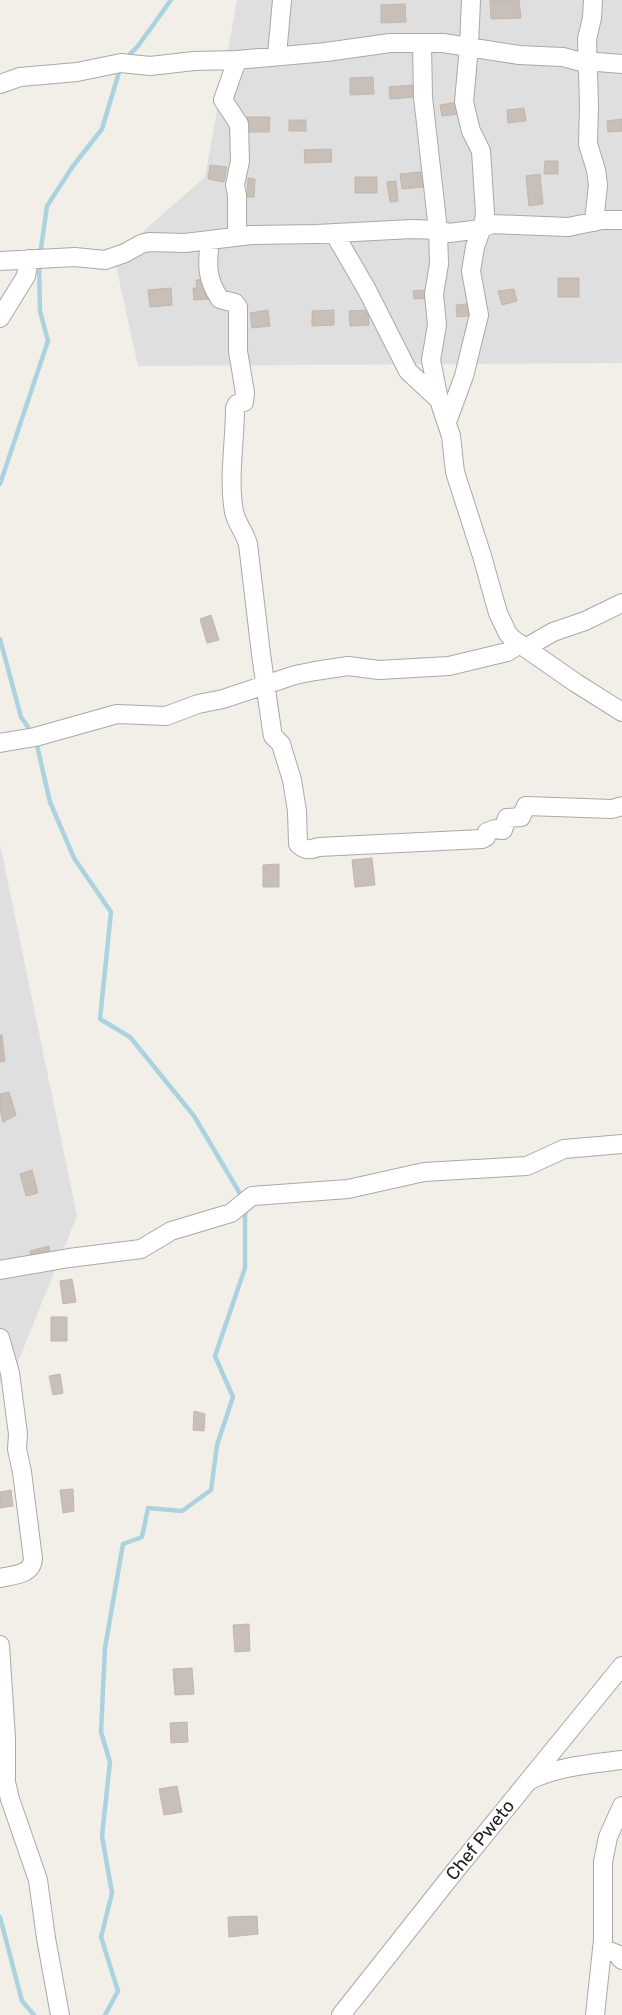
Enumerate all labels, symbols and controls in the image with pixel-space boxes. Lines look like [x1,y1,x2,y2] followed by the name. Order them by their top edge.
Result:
[441,1795,519,1885] street label: Chef Pweto

